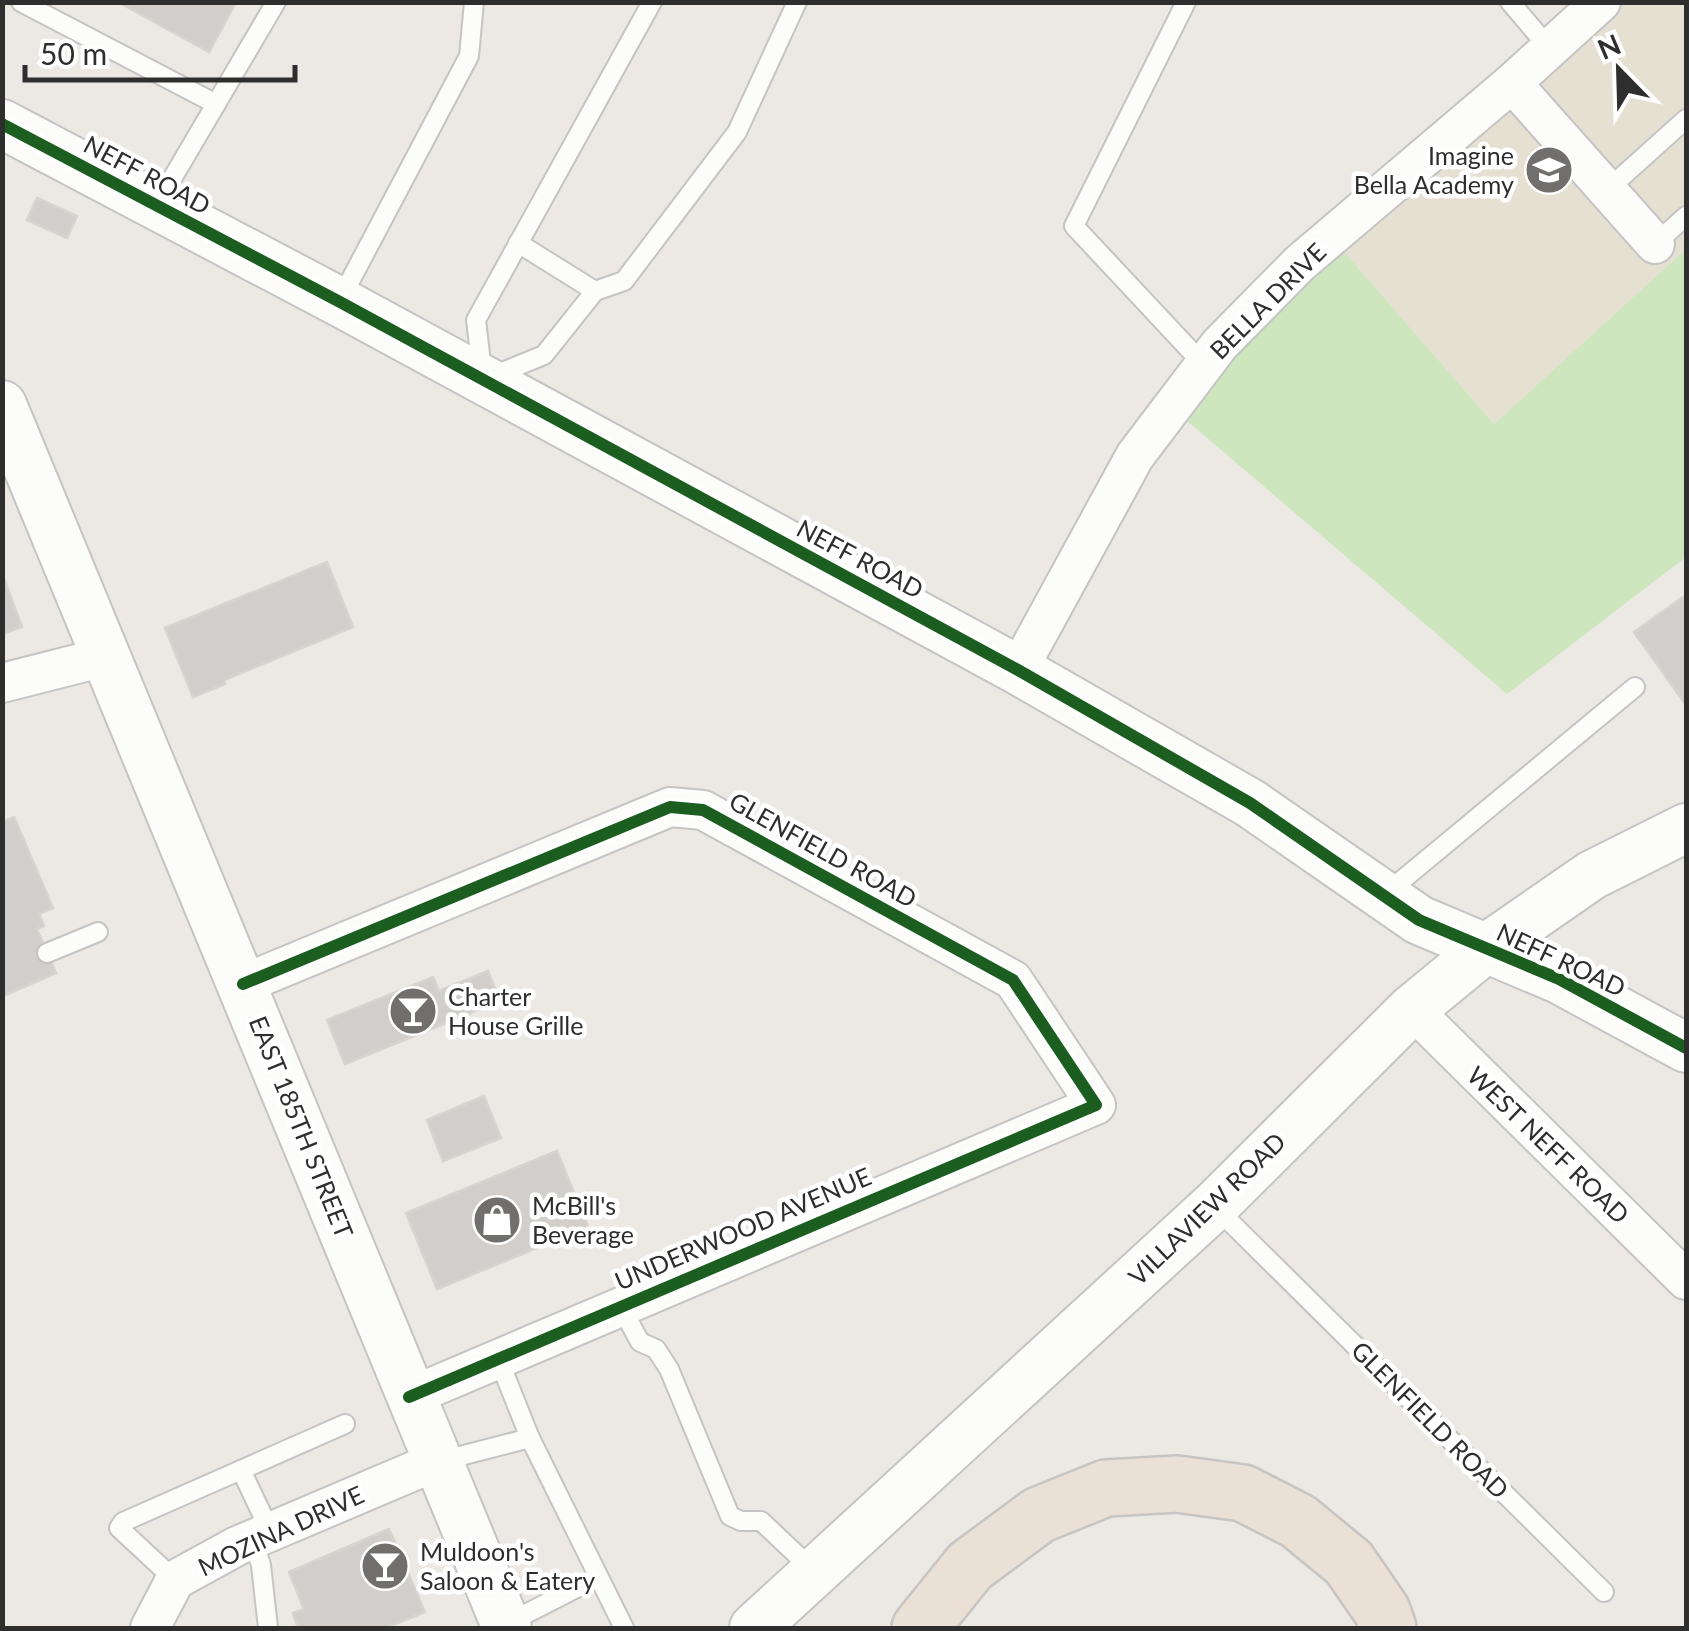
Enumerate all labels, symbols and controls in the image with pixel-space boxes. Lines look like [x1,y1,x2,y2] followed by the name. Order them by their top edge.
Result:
[25,20,295,82] scale bar
[1569,20,1669,120] north arrow
[1592,26,1625,66] text: N
[40,35,107,71] text: 50 m
[79,128,216,220] street label: NEFF ROAD
[1354,140,1514,199] place label: Imagine Bella Academy
[1523,144,1575,196] school or university icon: Imagine Bella Academy
[1203,236,1332,365] street label: BELLA DRIVE
[792,512,929,604] street label: NEFF ROAD
[725,785,922,913] street label: GLENFIELD ROAD
[1492,916,1631,1002] street label: NEFF ROAD
[448,981,583,1040] place label: Charter House Grille
[387,985,439,1037] bar icon: Charter House Grille
[244,1011,360,1242] street label: EAST 185TH STREET
[1462,1060,1636,1229] street label: WEST NEFF ROAD
[1122,1126,1291,1291] street label: VILLAVIEW ROAD
[610,1160,875,1296] street label: UNDERWOOD AVENUE
[532,1190,634,1249] place label: McBill's Beverage
[471,1194,523,1246] shop icon: McBill's Beverage
[1346,1335,1515,1504] street label: GLENFIELD ROAD
[193,1479,368,1582] street label: MOZINA DRIVE
[420,1536,595,1595] place label: Muldoon's Saloon & Eatery
[359,1540,411,1592] bar icon: Muldoon's Saloon & Eatery

